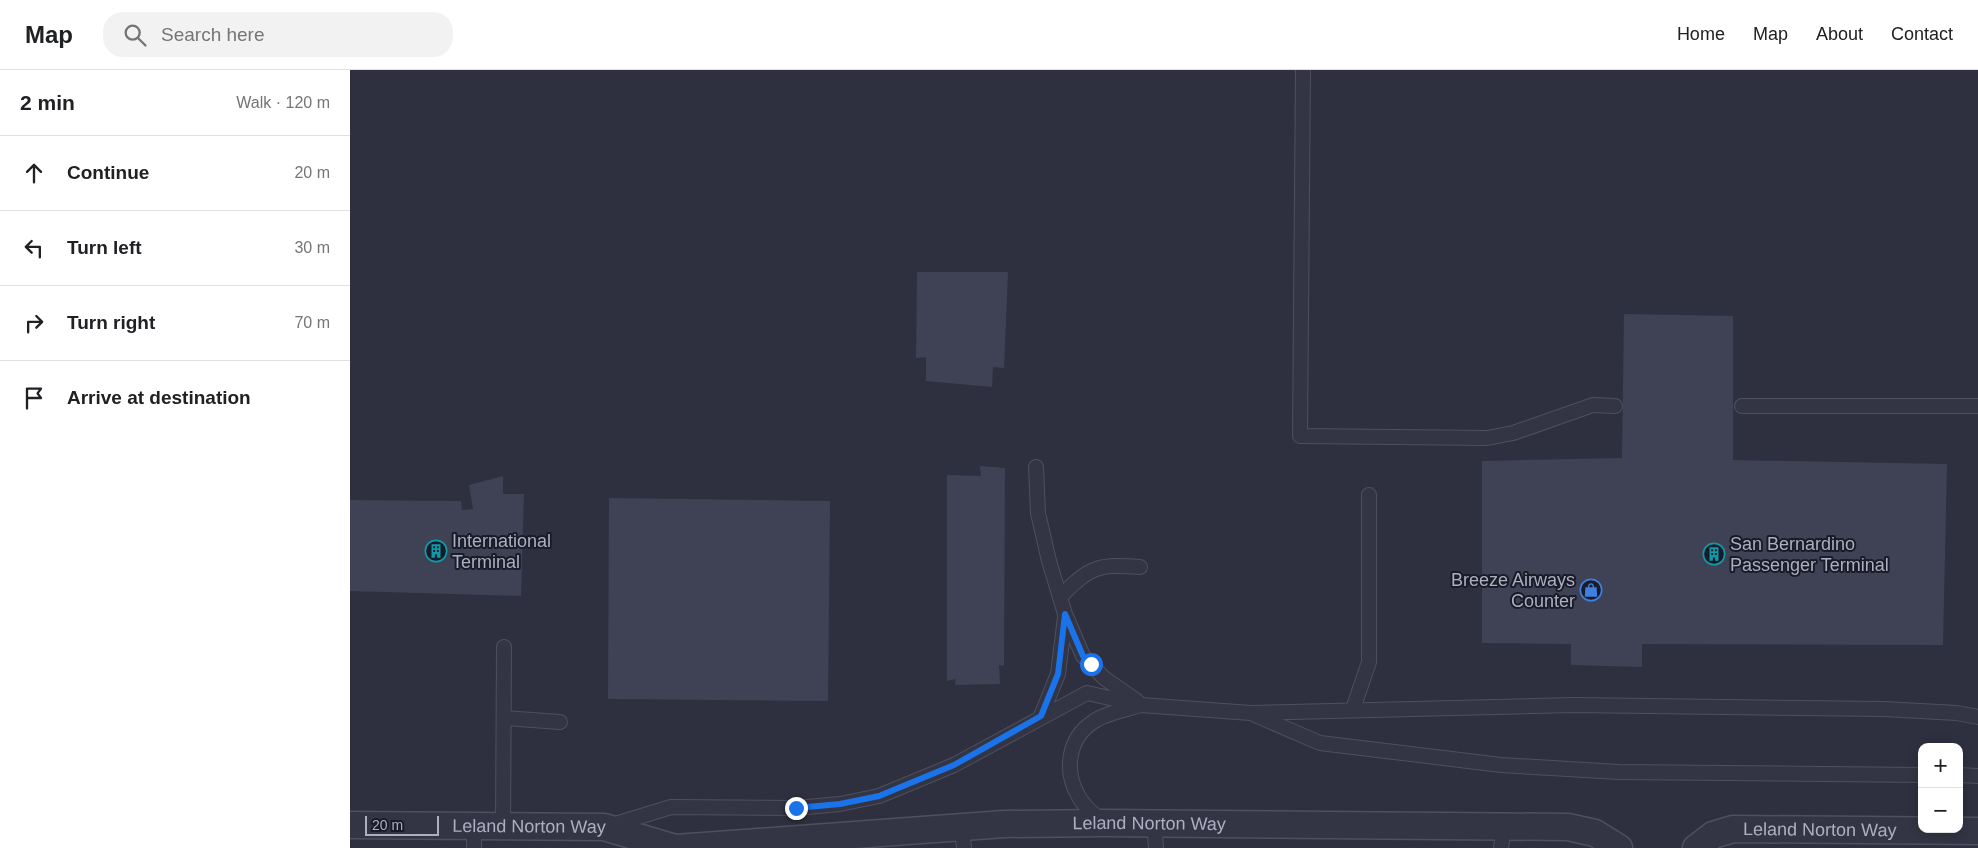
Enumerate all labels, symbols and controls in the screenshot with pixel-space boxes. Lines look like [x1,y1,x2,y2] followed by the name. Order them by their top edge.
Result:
[103,12,453,57] search box
[25,21,73,48] text: Map
[121,21,149,49] icon: search
[161,24,265,45] text: Search here
[1677,24,1725,44] text: Home
[1753,24,1788,44] text: Map
[1816,24,1863,44] text: About
[1891,24,1953,44] text: Contact
[20,91,75,114] text: 2 min
[236,94,330,111] text: Walk · 120 m
[20,159,48,187] icon: ahead
[67,162,149,183] text: Continue
[294,164,330,181] text: 20 m
[20,234,48,262] icon: left
[67,237,142,258] text: Turn left
[294,239,330,256] text: 30 m
[20,309,48,337] icon: right
[67,312,155,333] text: Turn right
[294,314,330,331] text: 70 m
[20,384,48,412] icon: arrive
[67,387,251,408] text: Arrive at destination
[452,531,551,572] place label: International Terminal
[1730,534,1889,575] place label: San Bernardino Passenger Terminal
[424,539,448,563] building icon: International Terminal
[1702,542,1726,566] building icon: San Bernardino Passenger Terminal
[1451,570,1575,611] place label: Breeze Airways Counter
[1579,578,1603,602] shop icon: Breeze Airways Counter
[1080,653,1103,676] route start
[1918,743,1963,833] map controls
[1918,743,1963,788] button: +
[1918,788,1963,833] button: −
[785,797,808,820] route end
[365,813,439,836] scale bar
[1072,813,1226,834] street label: Leland Norton Way
[452,816,606,837] street label: Leland Norton Way
[372,817,403,833] text: 20 m
[1743,819,1897,840] street label: Leland Norton Way

